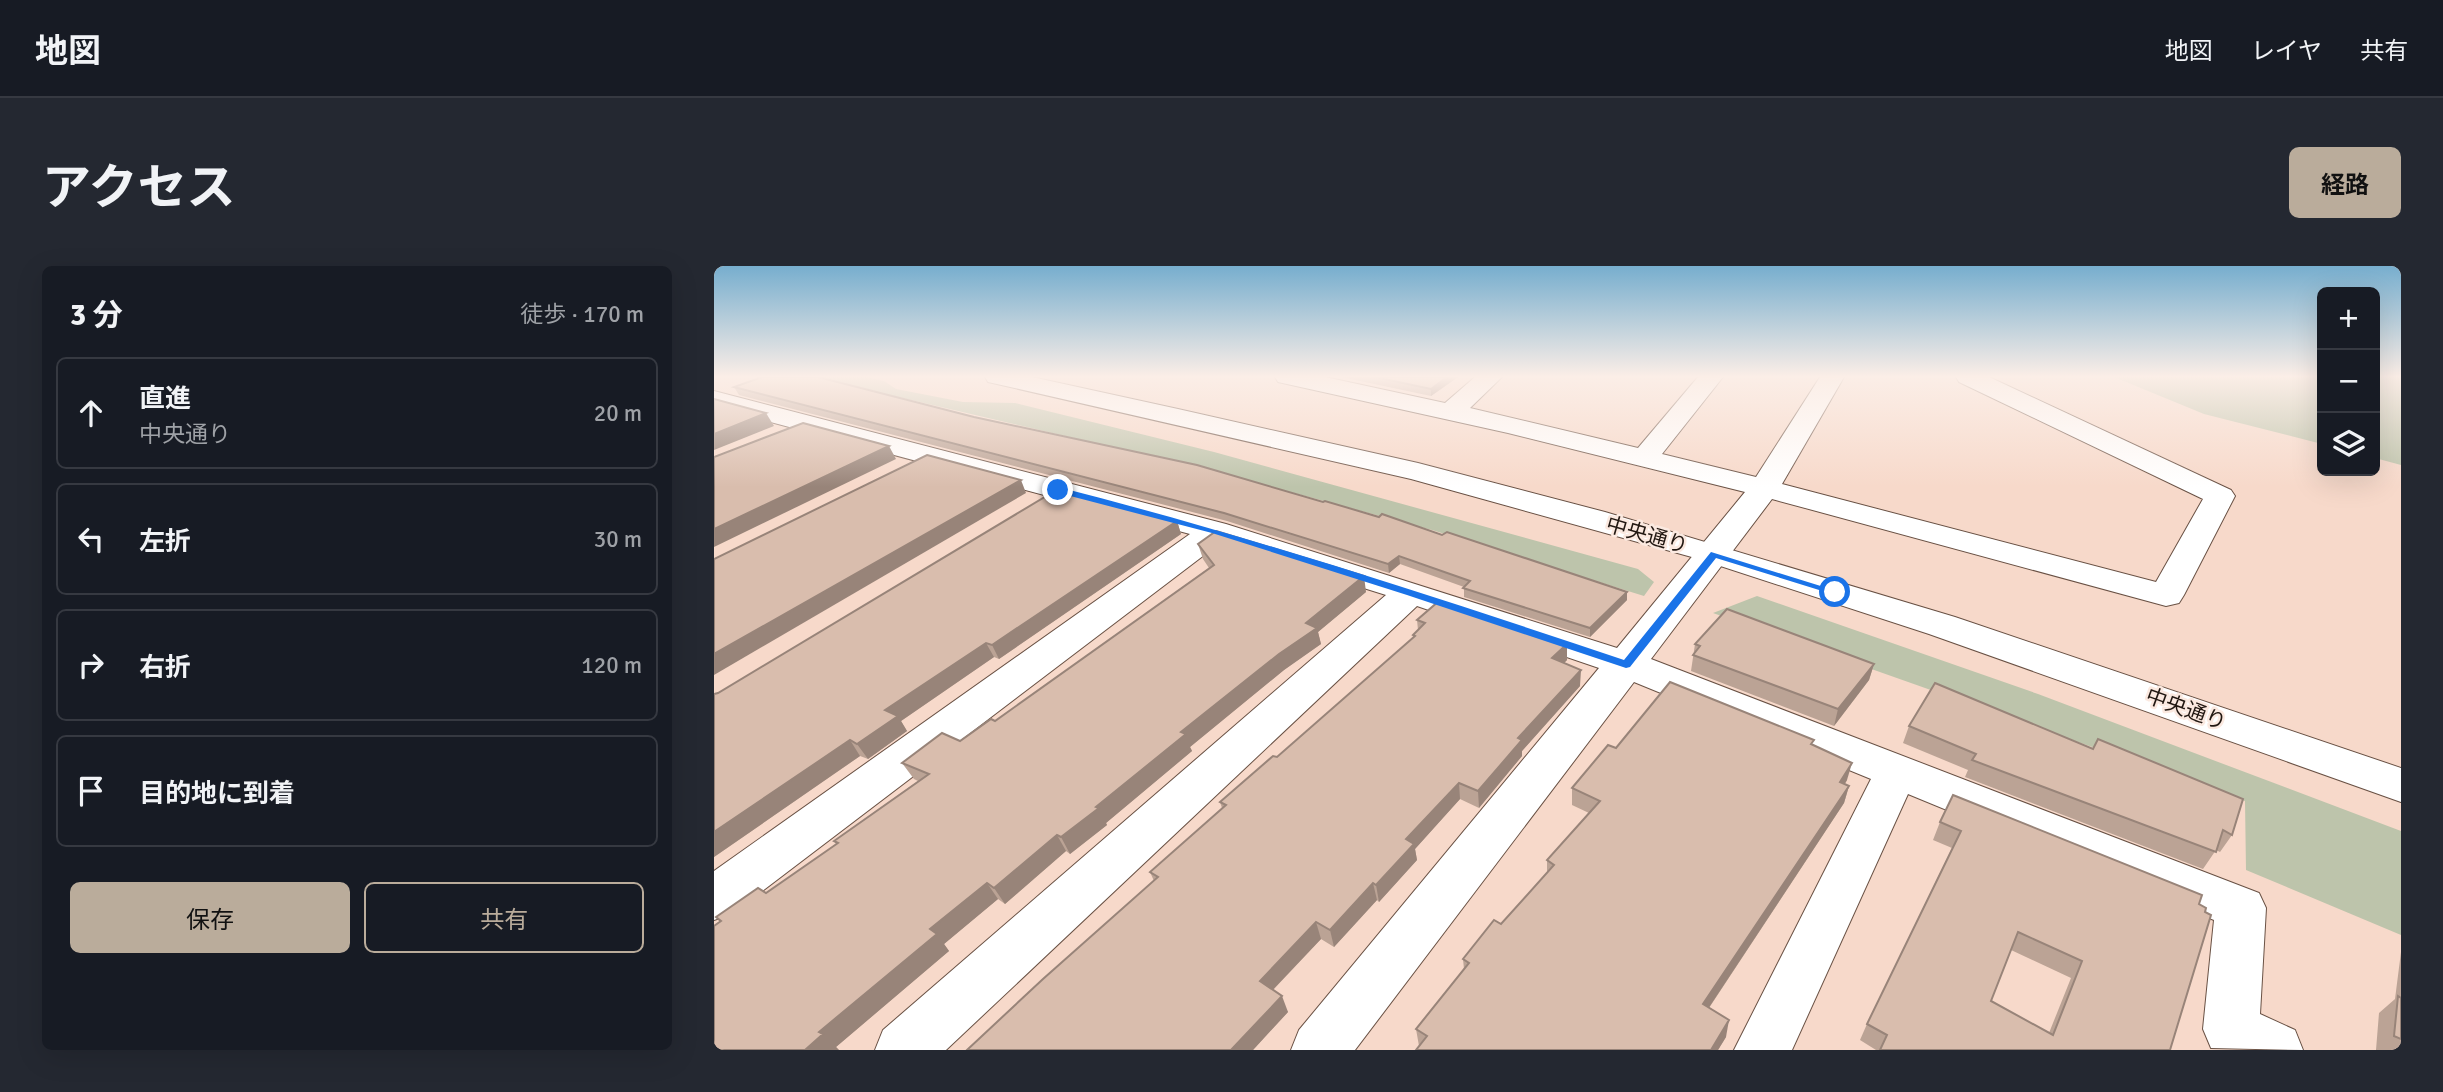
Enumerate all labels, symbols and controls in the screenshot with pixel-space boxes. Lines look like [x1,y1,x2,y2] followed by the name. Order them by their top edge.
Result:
[35,31,101,72] text: 地図
[2165,36,2213,66] text: 地図
[2251,36,2322,66] text: レイヤ
[2360,36,2408,66] text: 共有
[2289,147,2401,218] button: 経路
[42,158,236,218] text: アクセス
[2317,287,2380,476] map controls
[2317,287,2380,350] button: +
[70,297,123,334] text: 3 分
[520,300,644,329] text: 徒歩 · 170 m
[2317,350,2380,413] button: −
[139,383,191,415] text: 直進
[72,394,110,432] icon: ahead
[594,399,642,428] text: 20 m
[2317,413,2380,476] button: layers
[139,420,231,449] text: 中央通り
[1042,474,1073,505] route end
[1603,511,1691,559] street label: 中央通り
[72,520,110,558] icon: left
[594,525,642,554] text: 30 m
[139,526,191,558] text: 左折
[1819,576,1850,607] route start
[72,646,110,684] icon: right
[581,651,642,680] text: 120 m
[139,652,191,684] text: 右折
[2142,682,2230,736] street label: 中央通り
[72,772,110,810] icon: arrive
[139,778,295,810] text: 目的地に到着
[70,882,350,953] button: 保存
[364,882,644,953] button: 共有

